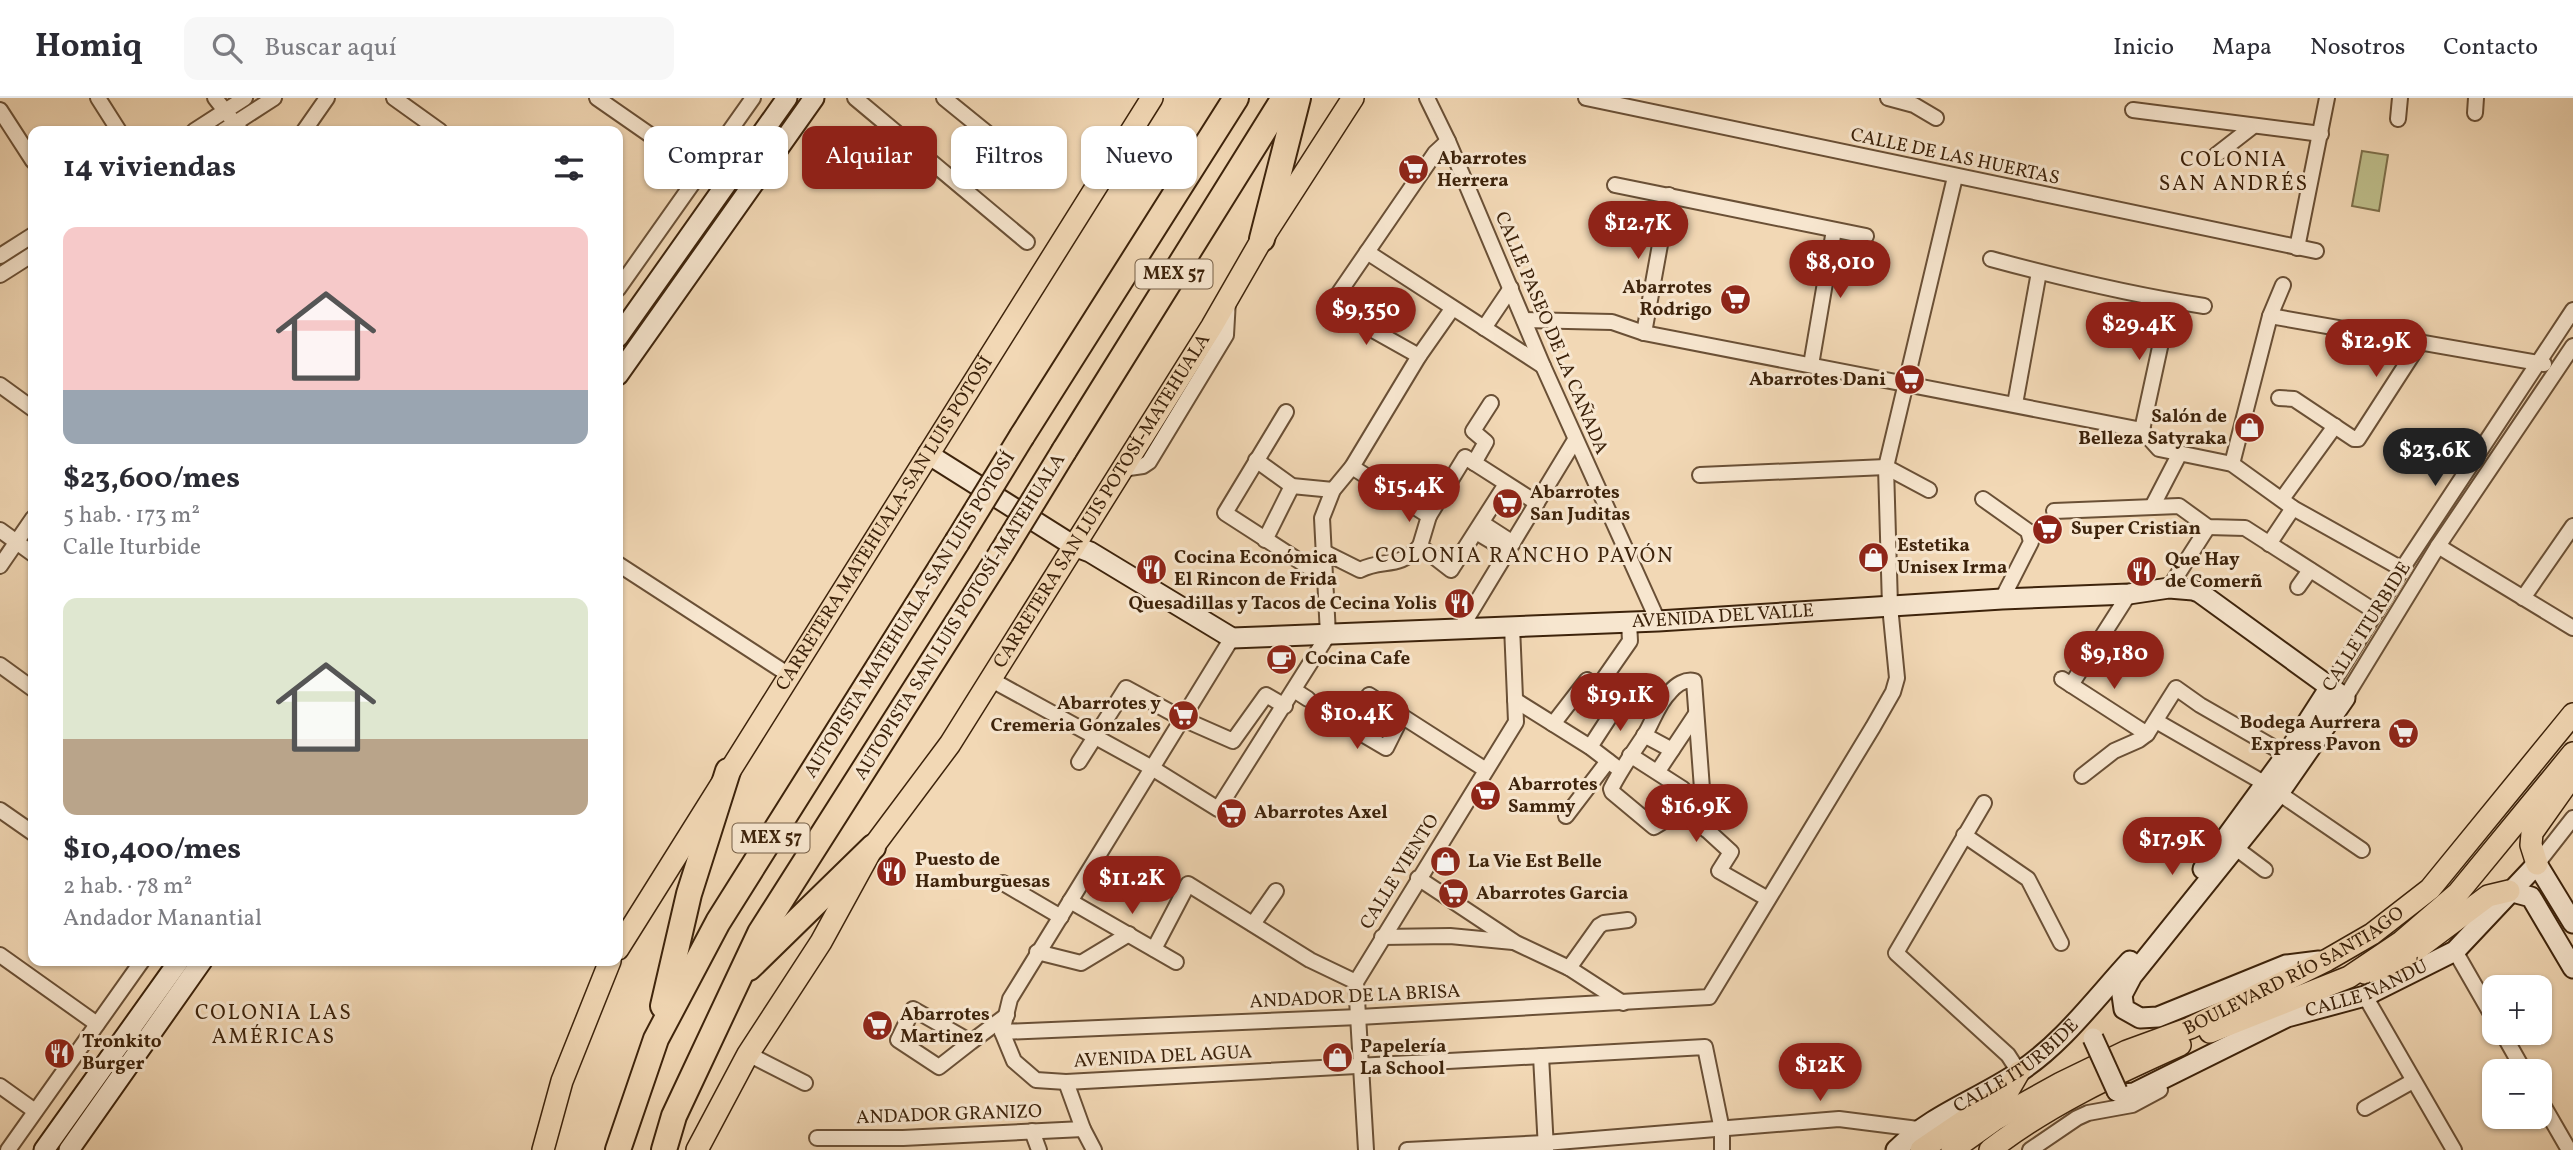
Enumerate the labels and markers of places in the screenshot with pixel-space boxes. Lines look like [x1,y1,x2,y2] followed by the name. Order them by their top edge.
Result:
[1437,146,1527,194] place label: Abarrotes Herrera
[1397,153,1431,187] supermarket icon: Abarrotes Herrera
[1581,202,1695,261] pin: $12.7K
[1783,240,1897,300] pin: $8,010
[1622,275,1712,323] place label: Abarrotes Rodrigo
[1718,282,1752,316] supermarket icon: Abarrotes Rodrigo
[1309,288,1423,347] pin: $9,350
[2082,302,2196,362] pin: $29.4K
[2319,320,2433,379] pin: $12.9K
[1892,363,1926,397] supermarket icon: Abarrotes Dani
[1749,367,1886,393] place label: Abarrotes Dani
[2078,404,2227,452] place label: Salón de Belleza Satyraka
[2233,411,2267,445] shop icon: Salón de Belleza Satyraka
[2378,428,2492,488] pin: $23.6K
[1352,464,1466,524] pin: $15.4K
[1530,480,1631,528] place label: Abarrotes San Juditas
[1490,487,1524,521] supermarket icon: Abarrotes San Juditas
[2031,512,2065,546] supermarket icon: Super Cristian
[2071,516,2201,542] place label: Super Cristian
[1897,533,2007,581] place label: Estetika Unisex Irma
[1857,540,1891,574] shop icon: Estetika Unisex Irma
[1174,545,1338,593] place label: Cocina Económica El Rincon de Frida
[2165,547,2262,595] place label: Que Hay de Comerñ
[1134,552,1168,586] restaurant icon: Cocina Económica El Rincon de Frida
[2125,554,2159,588] restaurant icon: Que Hay de Comerñ
[1443,587,1477,621] restaurant icon: Quesadillas y Tacos de Cecina Yolis
[1128,591,1437,617] place label: Quesadillas y Tacos de Cecina Yolis
[2057,632,2171,691] pin: $9,180
[1265,642,1299,676] cafe icon: Cocina Cafe
[1305,646,1410,672] place label: Cocina Cafe
[1563,674,1677,733] pin: $19.1K
[990,691,1161,739] place label: Abarrotes y Cremeria Gonzales
[1300,692,1414,751] pin: $10.4K
[1167,698,1201,732] supermarket icon: Abarrotes y Cremeria Gonzales
[2240,710,2381,758] place label: Bodega Aurrera Express Pavon
[2387,717,2421,751] supermarket icon: Bodega Aurrera Express Pavon
[1508,772,1598,820] place label: Abarrotes Sammy
[1468,779,1502,813] supermarket icon: Abarrotes Sammy
[1639,784,1753,844] pin: $16.9K
[1214,796,1248,830] supermarket icon: Abarrotes Axel
[1254,800,1388,826] place label: Abarrotes Axel
[2115,818,2229,877] pin: $17.9K
[1428,845,1462,879] shop icon: La Vie Est Belle
[915,847,1050,895] place label: Puesto de Hamburguesas
[1468,849,1602,875] place label: La Vie Est Belle
[875,854,909,888] restaurant icon: Puesto de Hamburguesas
[1075,856,1189,916] pin: $11.2K
[1436,877,1470,911] supermarket icon: Abarrotes Garcia
[1476,881,1628,907] place label: Abarrotes Garcia
[900,1002,990,1050] place label: Abarrotes Martinez
[860,1009,894,1043] supermarket icon: Abarrotes Martinez
[82,1029,162,1077] place label: Tronkito Burger
[1360,1034,1447,1082] place label: Papelería La School
[42,1036,76,1070] restaurant icon: Tronkito Burger
[1320,1041,1354,1075] shop icon: Papelería La School
[1779,1044,1861,1103] pin: $12K

